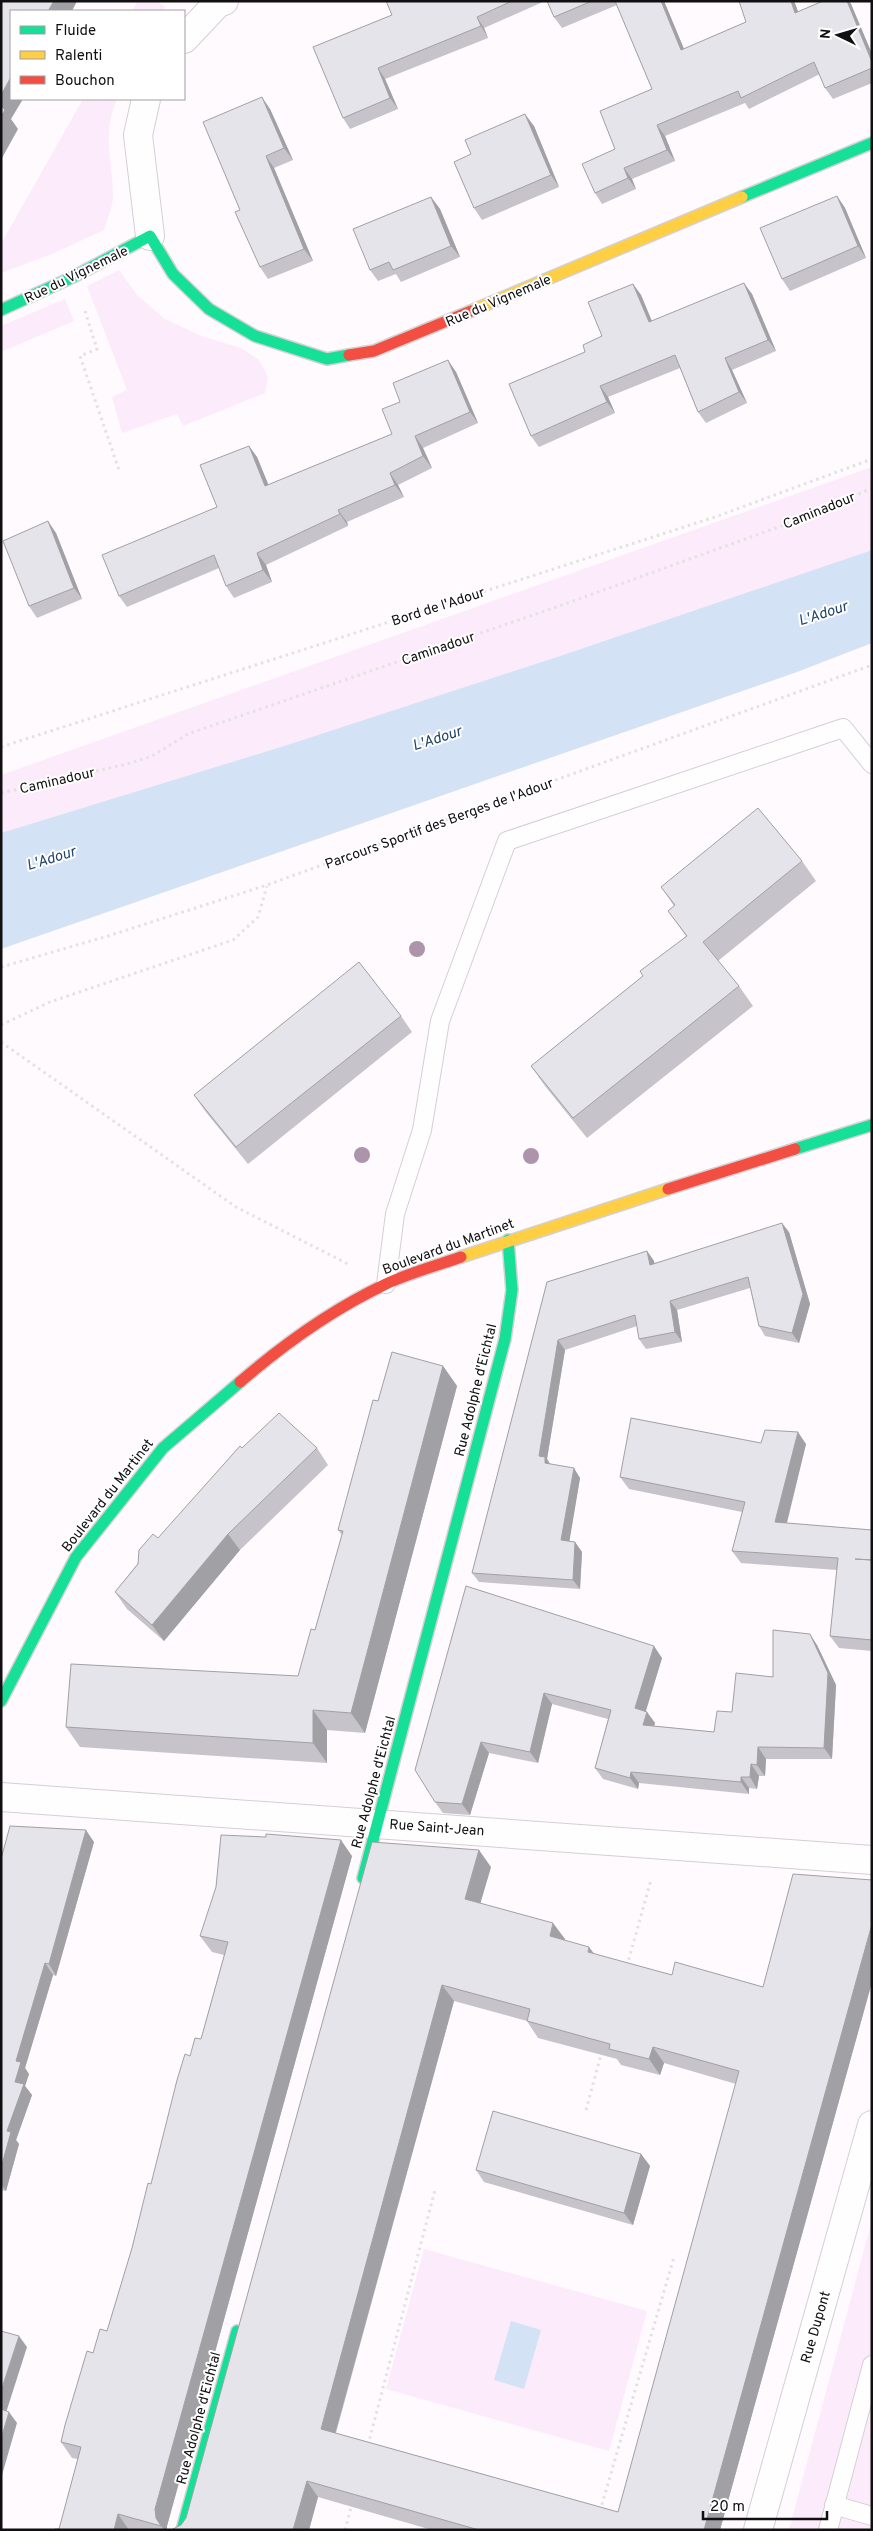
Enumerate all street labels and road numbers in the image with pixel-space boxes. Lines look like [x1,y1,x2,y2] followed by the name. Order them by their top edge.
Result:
[22,243,131,308] street label: Rue du Vignemale
[443,271,554,331] street label: Rue du Vignemale
[781,489,859,534] street label: Caminadour
[390,584,488,631] street label: Bord de l'Adour
[399,629,478,670] street label: Caminadour
[18,764,97,798] street label: Caminadour
[323,775,557,874] street label: Parcours Sportif des Berges de l'Adour
[380,1216,517,1279] street label: Boulevard du Martinet
[452,1322,501,1459] street label: Rue Adolphe d'Eichtal
[59,1436,158,1556] street label: Boulevard du Martinet
[349,1714,400,1850] street label: Rue Adolphe d'Eichtal
[389,1817,485,1840] street label: Rue Saint-Jean
[798,2289,835,2365] street label: Rue Dupont
[174,2350,225,2486] street label: Rue Adolphe d'Eichtal

